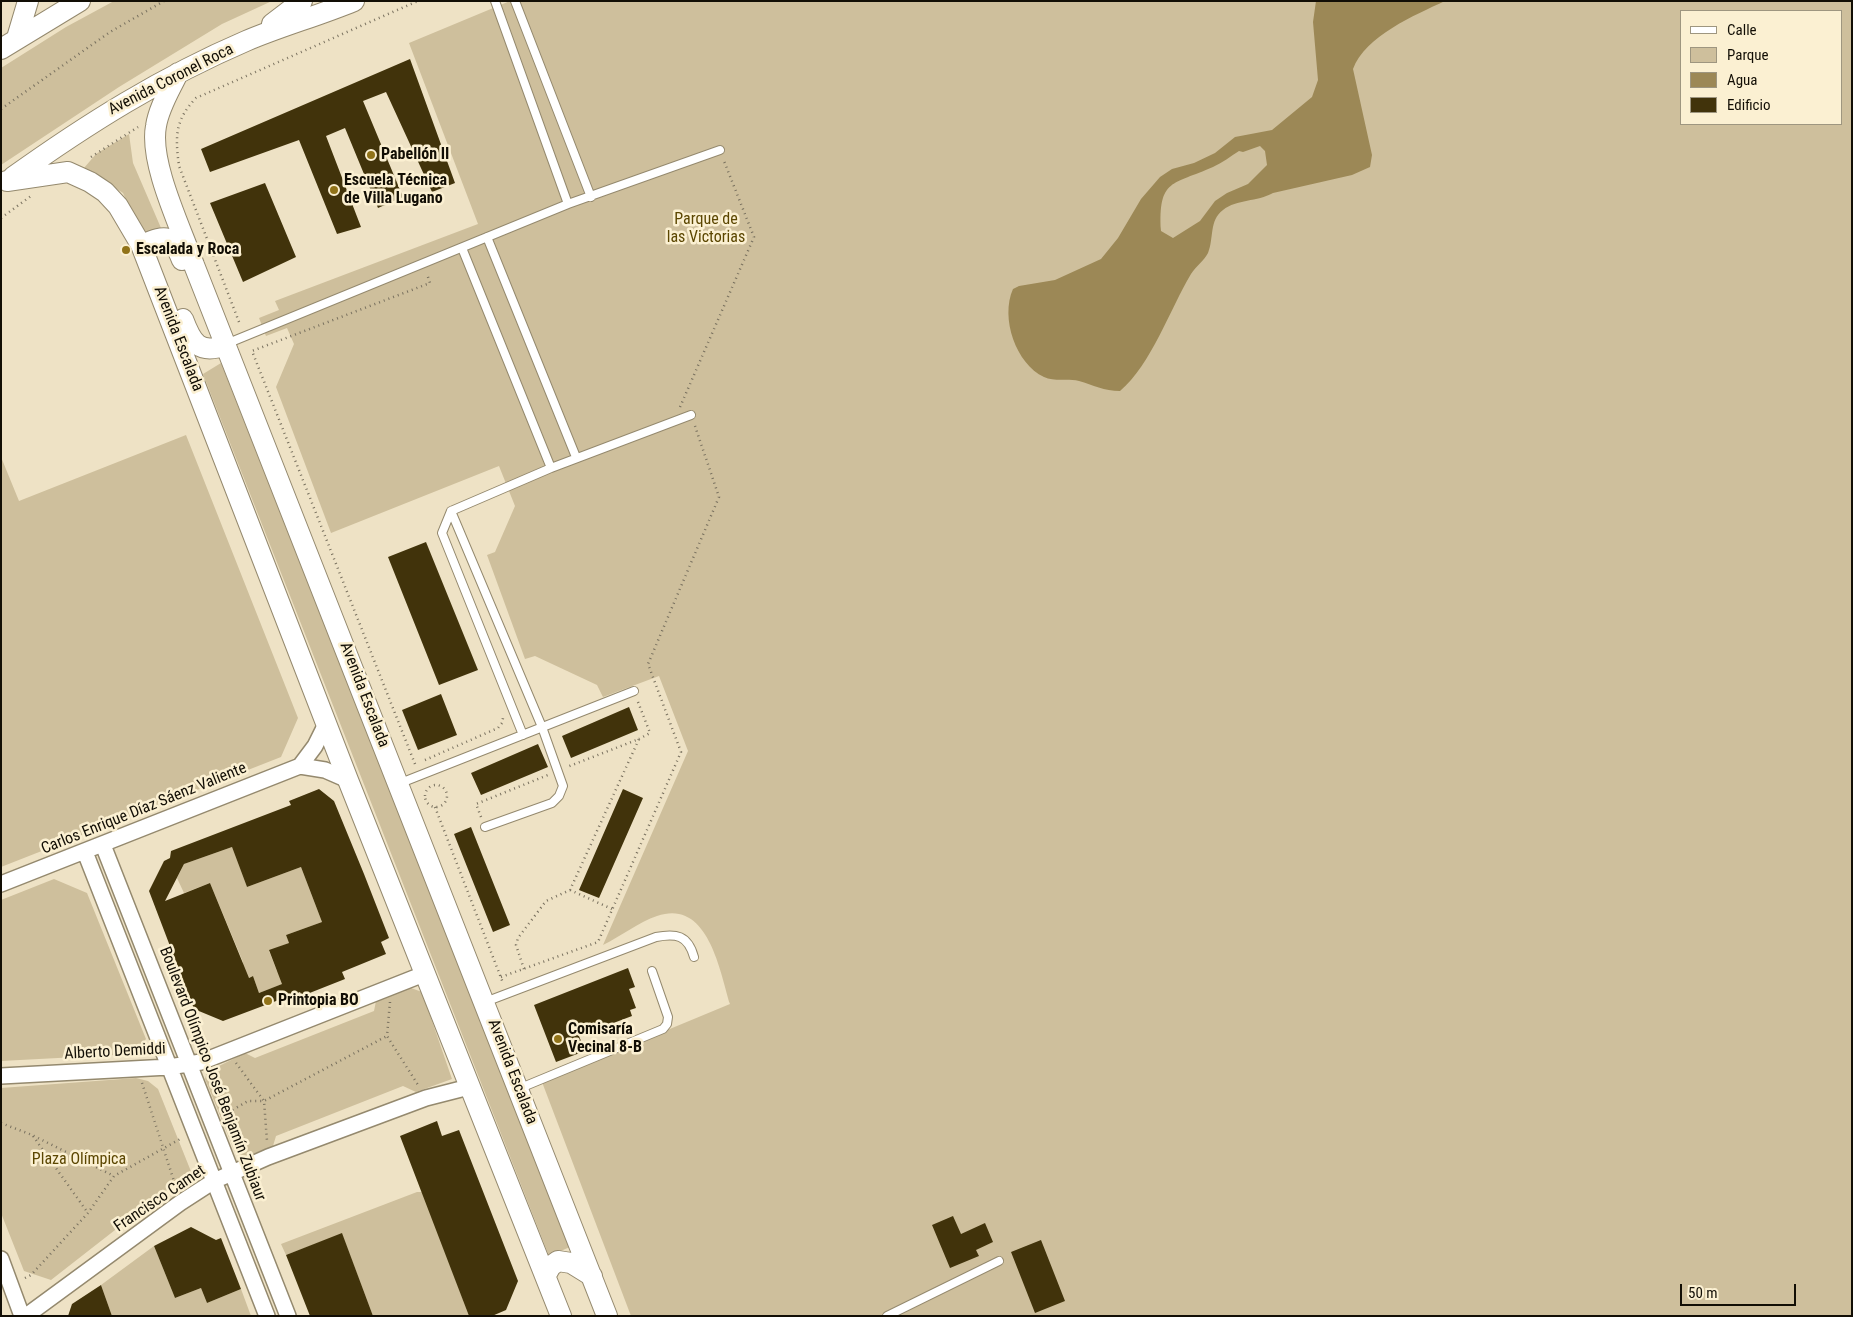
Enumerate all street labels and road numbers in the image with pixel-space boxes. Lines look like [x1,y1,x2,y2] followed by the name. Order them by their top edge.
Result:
[105,40,237,120] street label: Avenida Coronel Roca
[149,284,207,394] street label: Avenida Escalada
[335,640,393,750] street label: Avenida Escalada
[39,759,249,859] street label: Carlos Enrique Díaz Sáenz Valiente
[155,944,269,1204] street label: Boulevard Olímpico José Benjamín Zubiaur
[483,1017,541,1127] street label: Avenida Escalada
[64,1040,166,1064] street label: Alberto Demiddi
[111,1161,209,1237] street label: Francisco Camet

